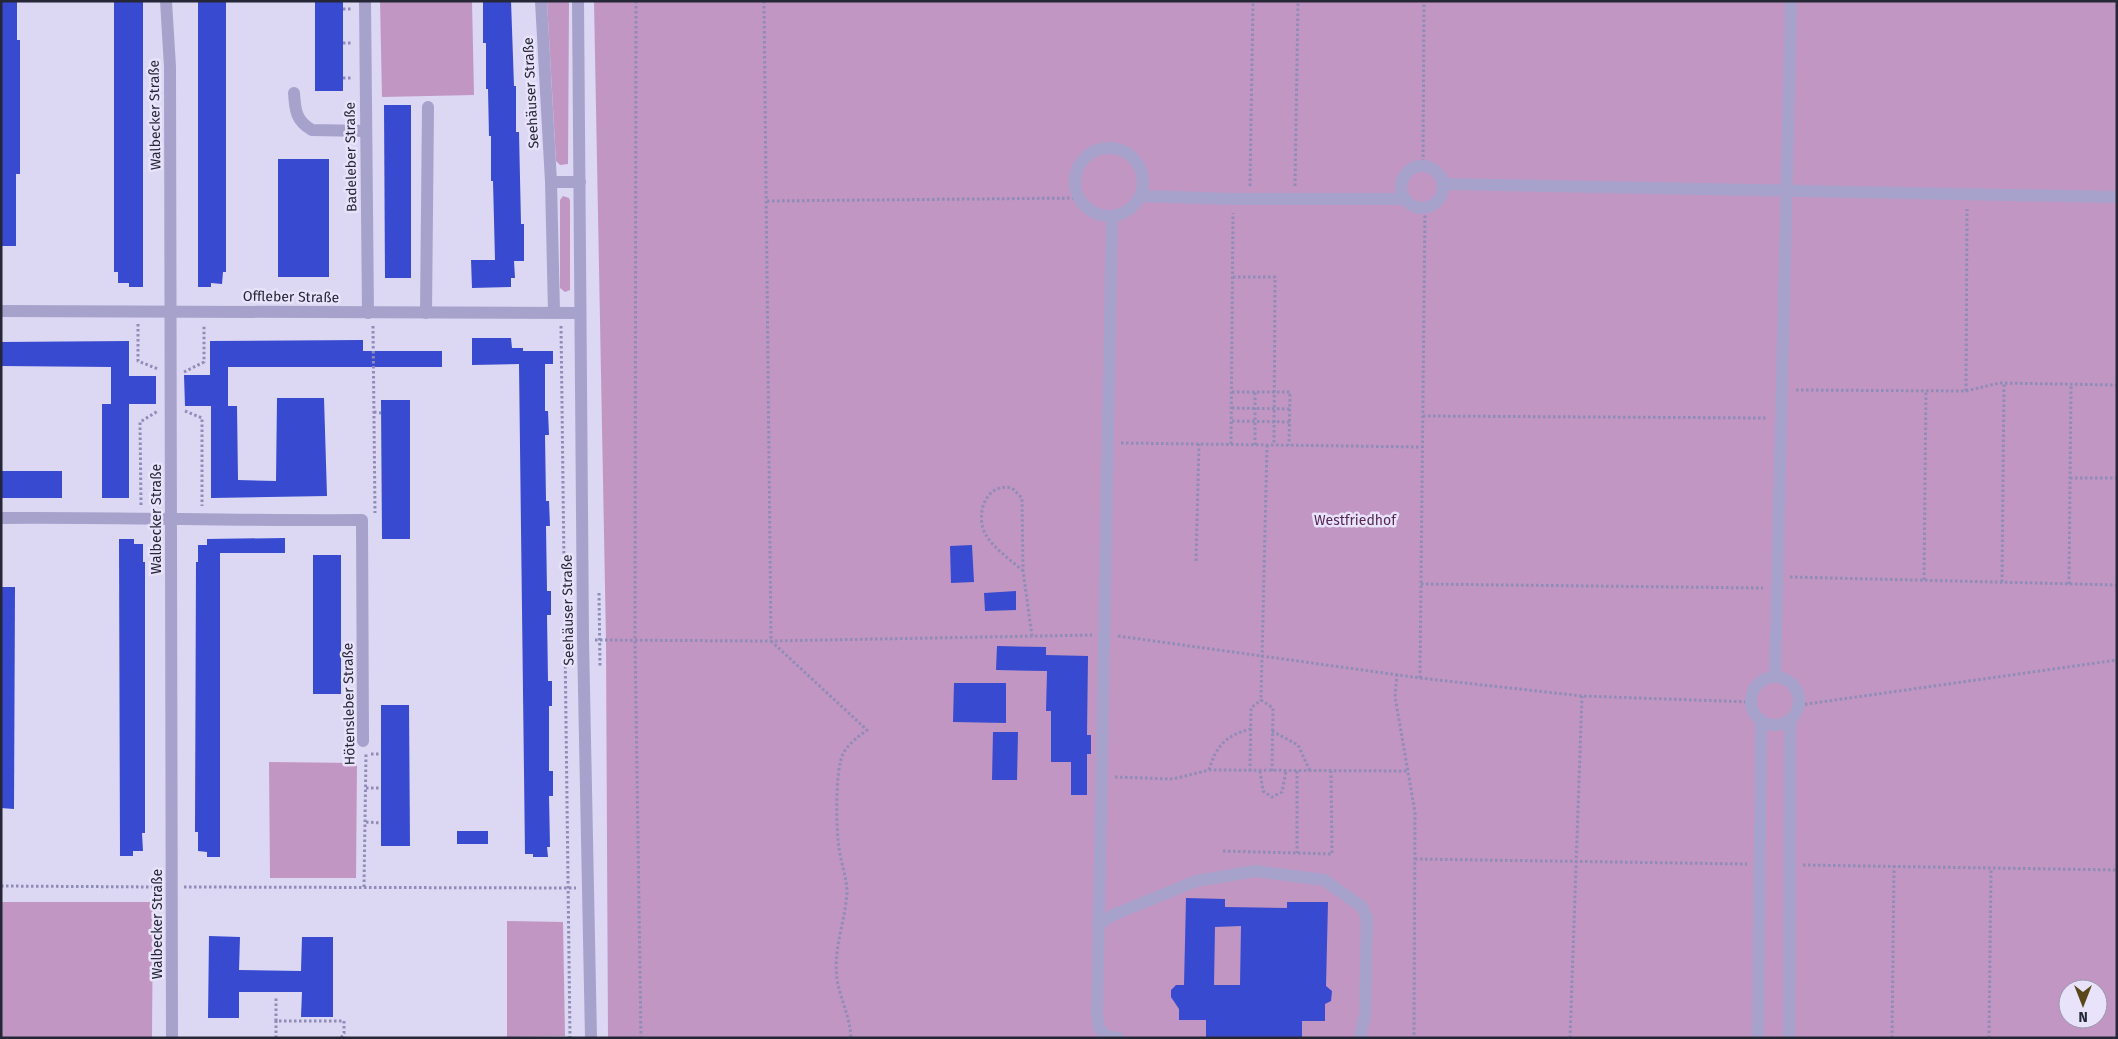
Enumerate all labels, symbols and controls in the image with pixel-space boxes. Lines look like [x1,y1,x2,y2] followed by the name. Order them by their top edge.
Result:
[520,37,542,149] street label: Seehäuser Straße
[146,60,164,170] street label: Walbecker Straße
[342,102,360,212] street label: Badeleber Straße
[243,288,339,306] street label: Offleber Straße
[148,464,165,574] street label: Walbecker Straße
[1314,512,1397,529] park label: Westfriedhof
[559,554,577,666] street label: Seehäuser Straße
[339,642,359,766] street label: Hötensleber Straße
[149,869,166,979] street label: Walbecker Straße
[2058,979,2108,1029] north arrow
[2078,1008,2088,1025] text: N

